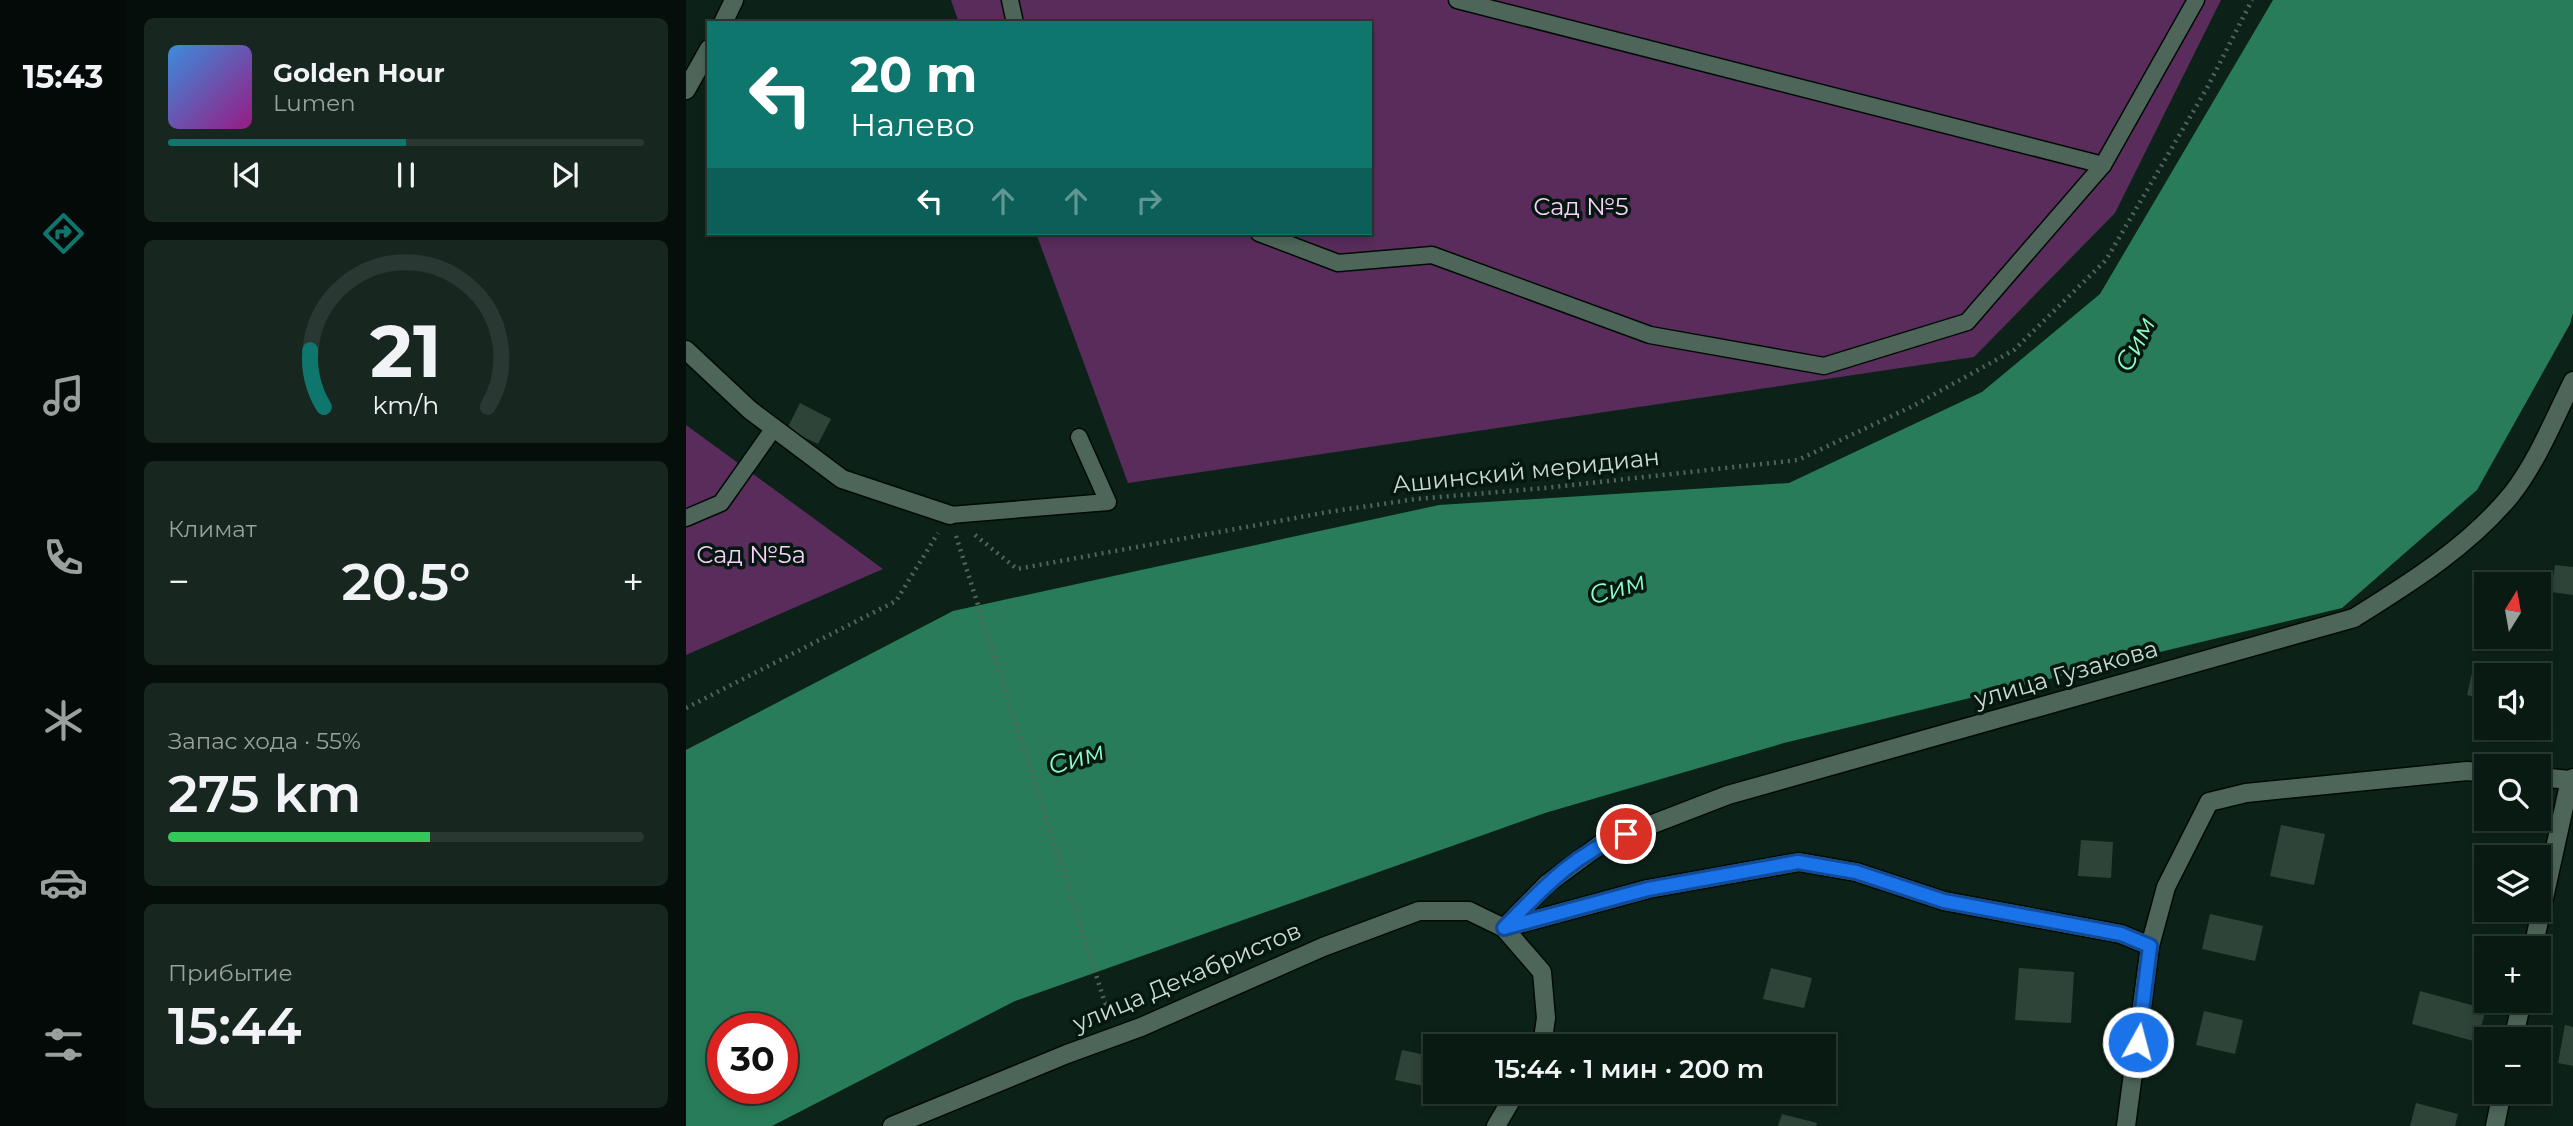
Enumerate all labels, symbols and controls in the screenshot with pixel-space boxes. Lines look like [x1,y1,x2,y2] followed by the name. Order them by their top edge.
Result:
[850,45,977,104] text: 20 m
[735,49,826,140] icon: left
[23,57,103,96] text: 15:43
[273,57,445,89] text: Golden Hour
[273,89,356,117] text: Lumen
[850,105,975,144] text: Налево
[228,156,266,194] icon: previous
[387,156,425,194] icon: pause
[546,156,584,194] icon: next
[911,182,949,220] icon: left
[984,182,1022,220] icon: ahead
[1057,182,1095,220] icon: ahead
[1130,182,1168,220] icon: right
[1533,192,1629,221] park label: Сад №5
[39,209,88,258] icon: directions
[370,308,442,396] text: 21
[2108,311,2162,377] water label: Сим
[39,371,88,420] icon: music
[373,390,439,420] text: km/h
[1391,442,1661,499] street label: Ашинский меридиан
[168,515,257,543] text: Климат
[39,533,88,582] icon: phone
[696,540,806,569] park label: Сад №5а
[342,550,470,613] text: 20.5°
[168,558,190,605] text: −
[622,558,644,605] text: +
[1585,564,1649,612] water label: Сим
[2474,572,2552,649] north arrow
[2474,572,2551,1104] map controls
[1970,633,2161,714] street label: улица Гузакова
[2474,663,2551,740] button: sound
[39,696,88,745] icon: climate
[168,727,361,755] text: Запас хода · 55%
[1044,734,1108,782] water label: Сим
[2474,754,2551,831] button: search
[168,762,361,825] text: 275 km
[1596,804,1656,864] pin
[1607,815,1645,853] icon: arrive
[2474,845,2551,922] button: layers
[39,858,88,907] icon: car
[1067,915,1305,1038] street label: улица Декабристов
[2474,936,2551,1013] button: +
[168,959,293,987] text: Прибытие
[168,994,301,1057] text: 15:44
[2101,1005,2175,1079] position arrow
[707,1013,798,1104] speed limit sign: 30
[39,1020,88,1069] icon: filters
[2474,1027,2551,1104] button: −
[1495,1053,1764,1085] text: 15:44 · 1 мин · 200 m

